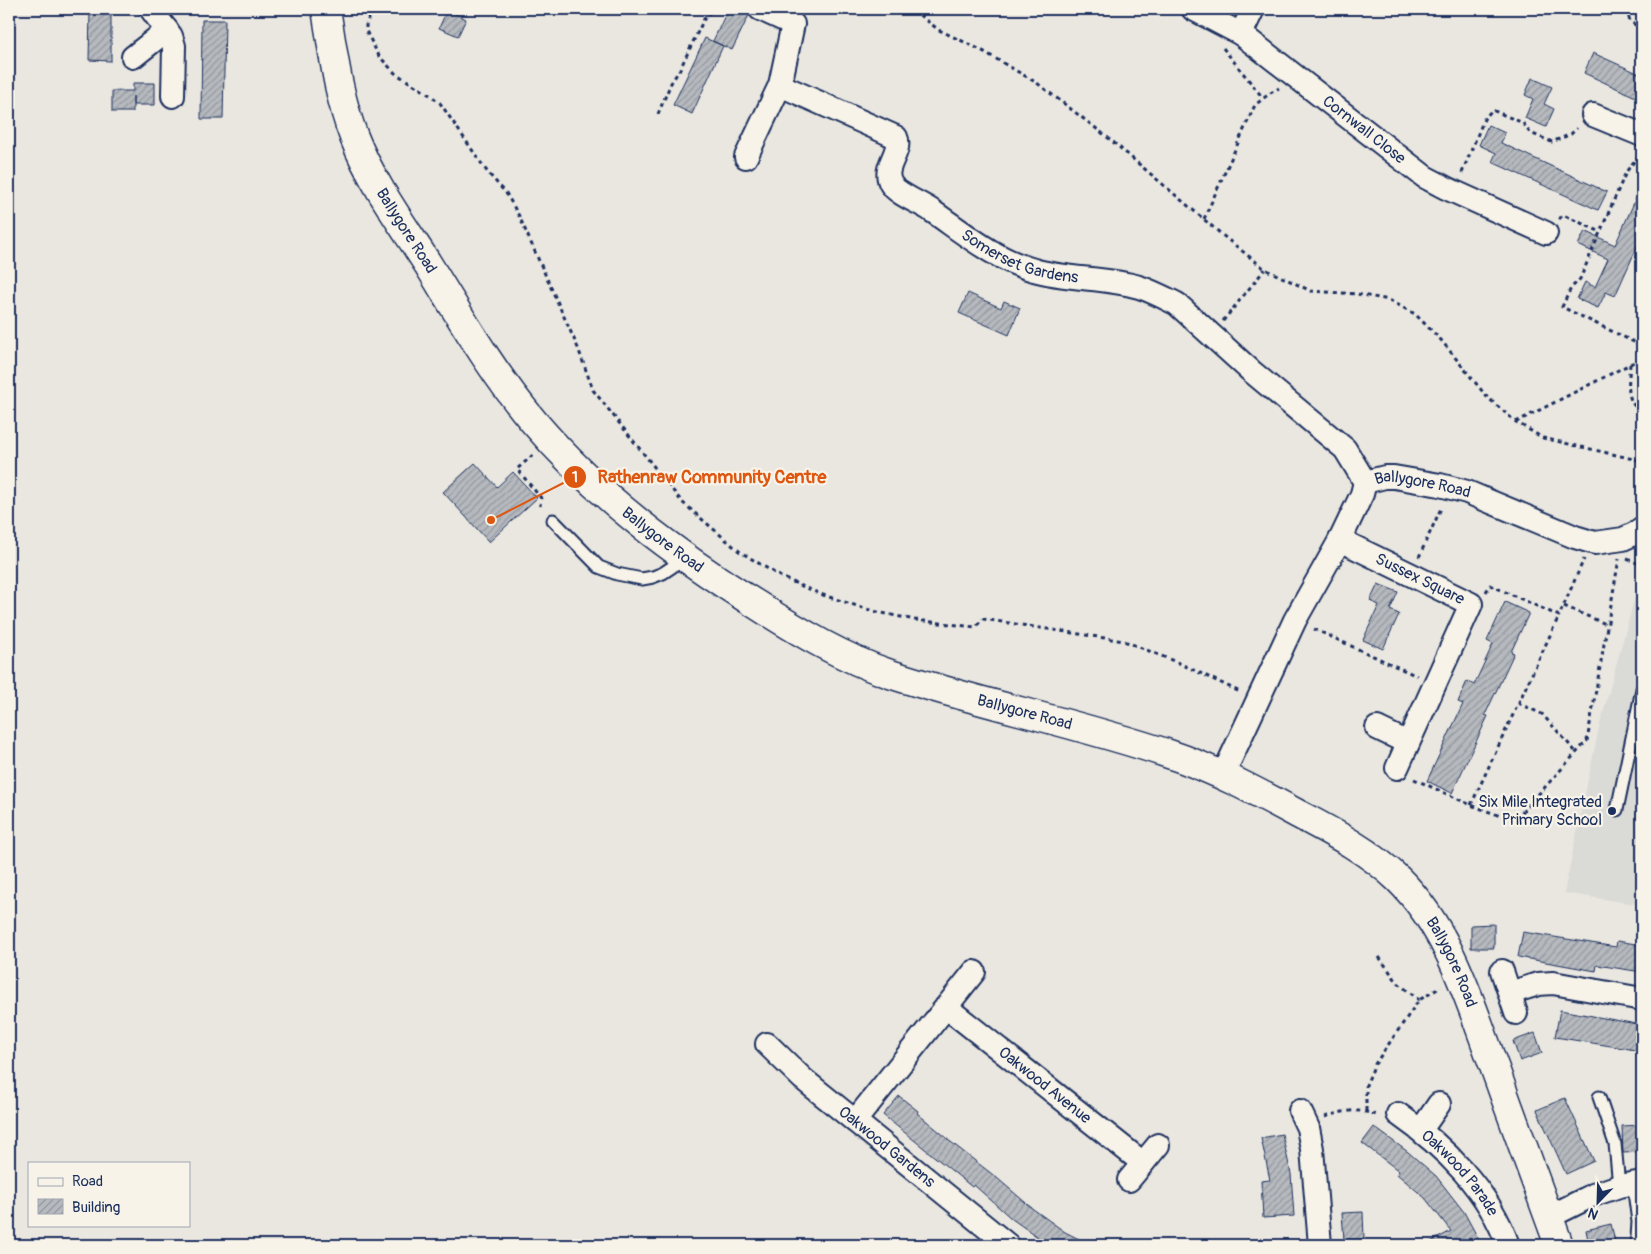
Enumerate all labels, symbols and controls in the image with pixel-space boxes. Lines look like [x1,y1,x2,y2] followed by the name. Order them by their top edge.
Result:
[1318,91,1410,168] street label: Cornwall Close
[372,185,441,277] street label: Ballygore Road
[957,225,1079,288] street label: Somerset Gardens
[562,460,836,493] callout: Rathenraw Community Centre
[598,466,828,489] text: Rathenraw Community Centre
[1372,467,1473,503] street label: Ballygore Road
[572,468,578,487] text: 1
[618,503,708,577] street label: Ballygore Road
[1372,549,1468,609] street label: Sussex Square
[975,690,1075,735] street label: Ballygore Road
[1478,792,1602,830] place label: Six Mile Integrated Primary School
[1606,805,1618,817] marker: Six Mile Integrated Primary School
[1422,913,1481,1010] street label: Ballygore Road
[994,1042,1095,1128] street label: Oakwood Avenue
[834,1102,939,1192] street label: Oakwood Gardens
[1417,1125,1503,1220] street label: Oakwood Parade
[28,1162,190,1226] legend
[72,1172,103,1191] text: Road
[1574,1176,1624,1226] north arrow
[72,1198,120,1217] text: Building
[1585,1204,1601,1223] text: N

